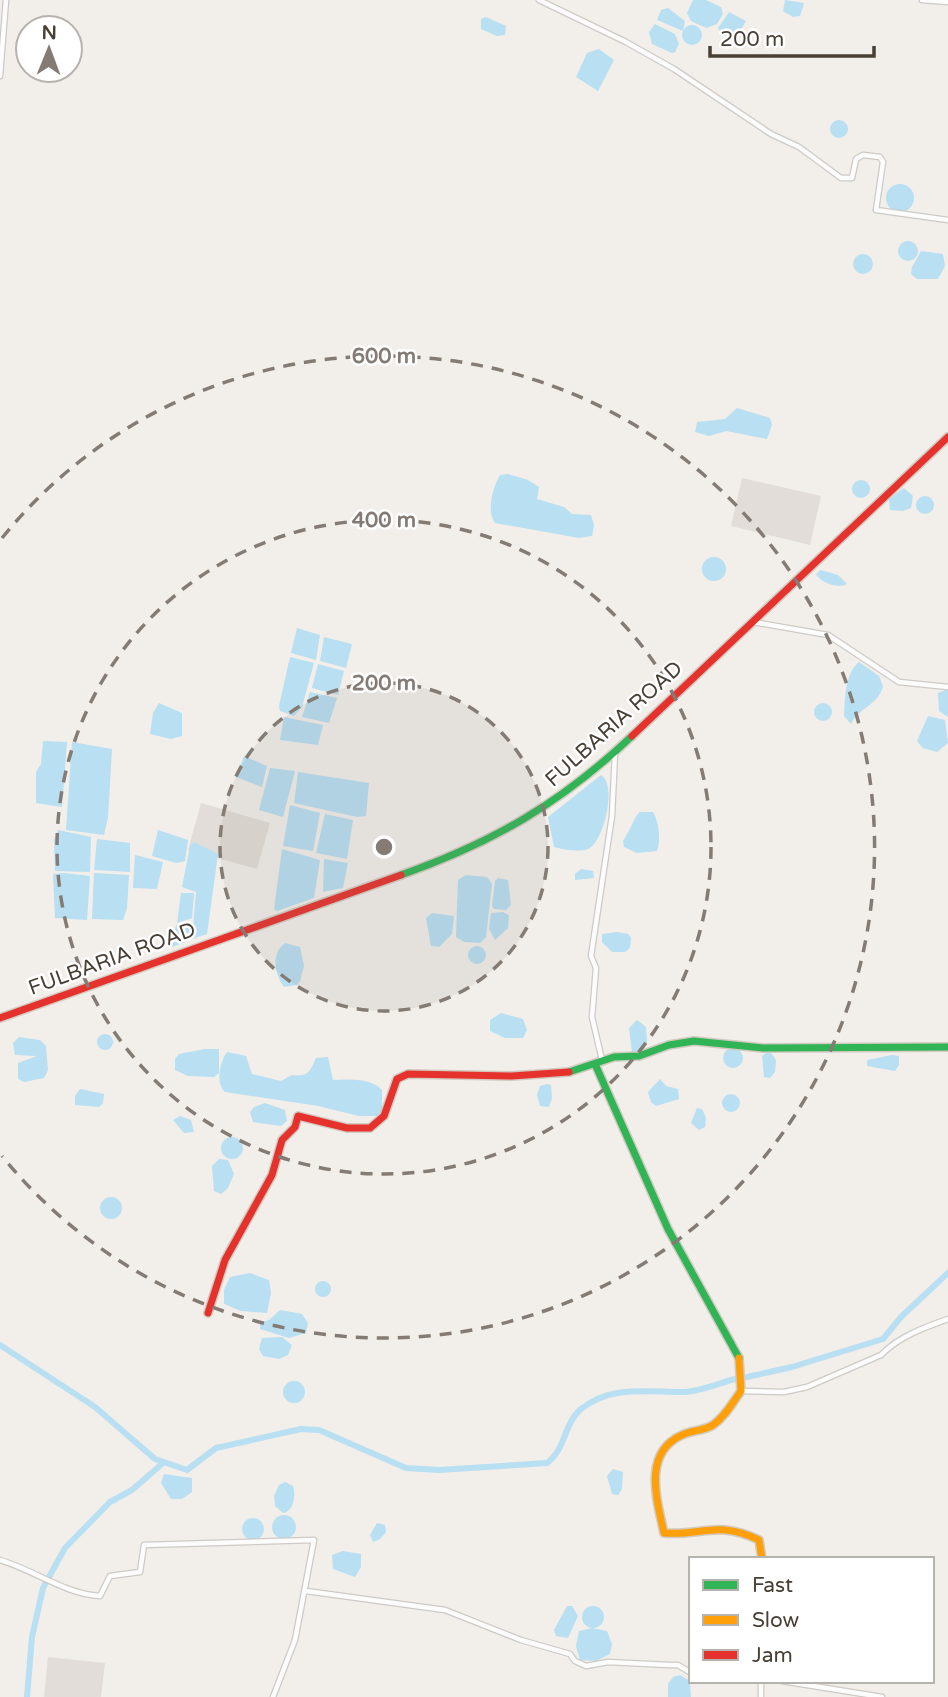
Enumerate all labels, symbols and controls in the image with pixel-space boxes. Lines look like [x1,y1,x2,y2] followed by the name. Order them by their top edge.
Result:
[14,14,84,84] north arrow
[710,14,874,58] scale bar
[41,22,57,44] text: N
[720,27,784,52] text: 200 m
[352,344,416,369] text: 600 m
[352,508,416,533] text: 400 m
[540,656,688,792] street label: FULBARIA ROAD
[352,671,416,696] text: 200 m
[372,835,396,859] centre of rings
[25,917,199,1001] street label: FULBARIA ROAD
[689,1557,934,1683] legend
[752,1573,793,1598] text: Fast
[752,1608,800,1633] text: Slow
[752,1643,793,1668] text: Jam

